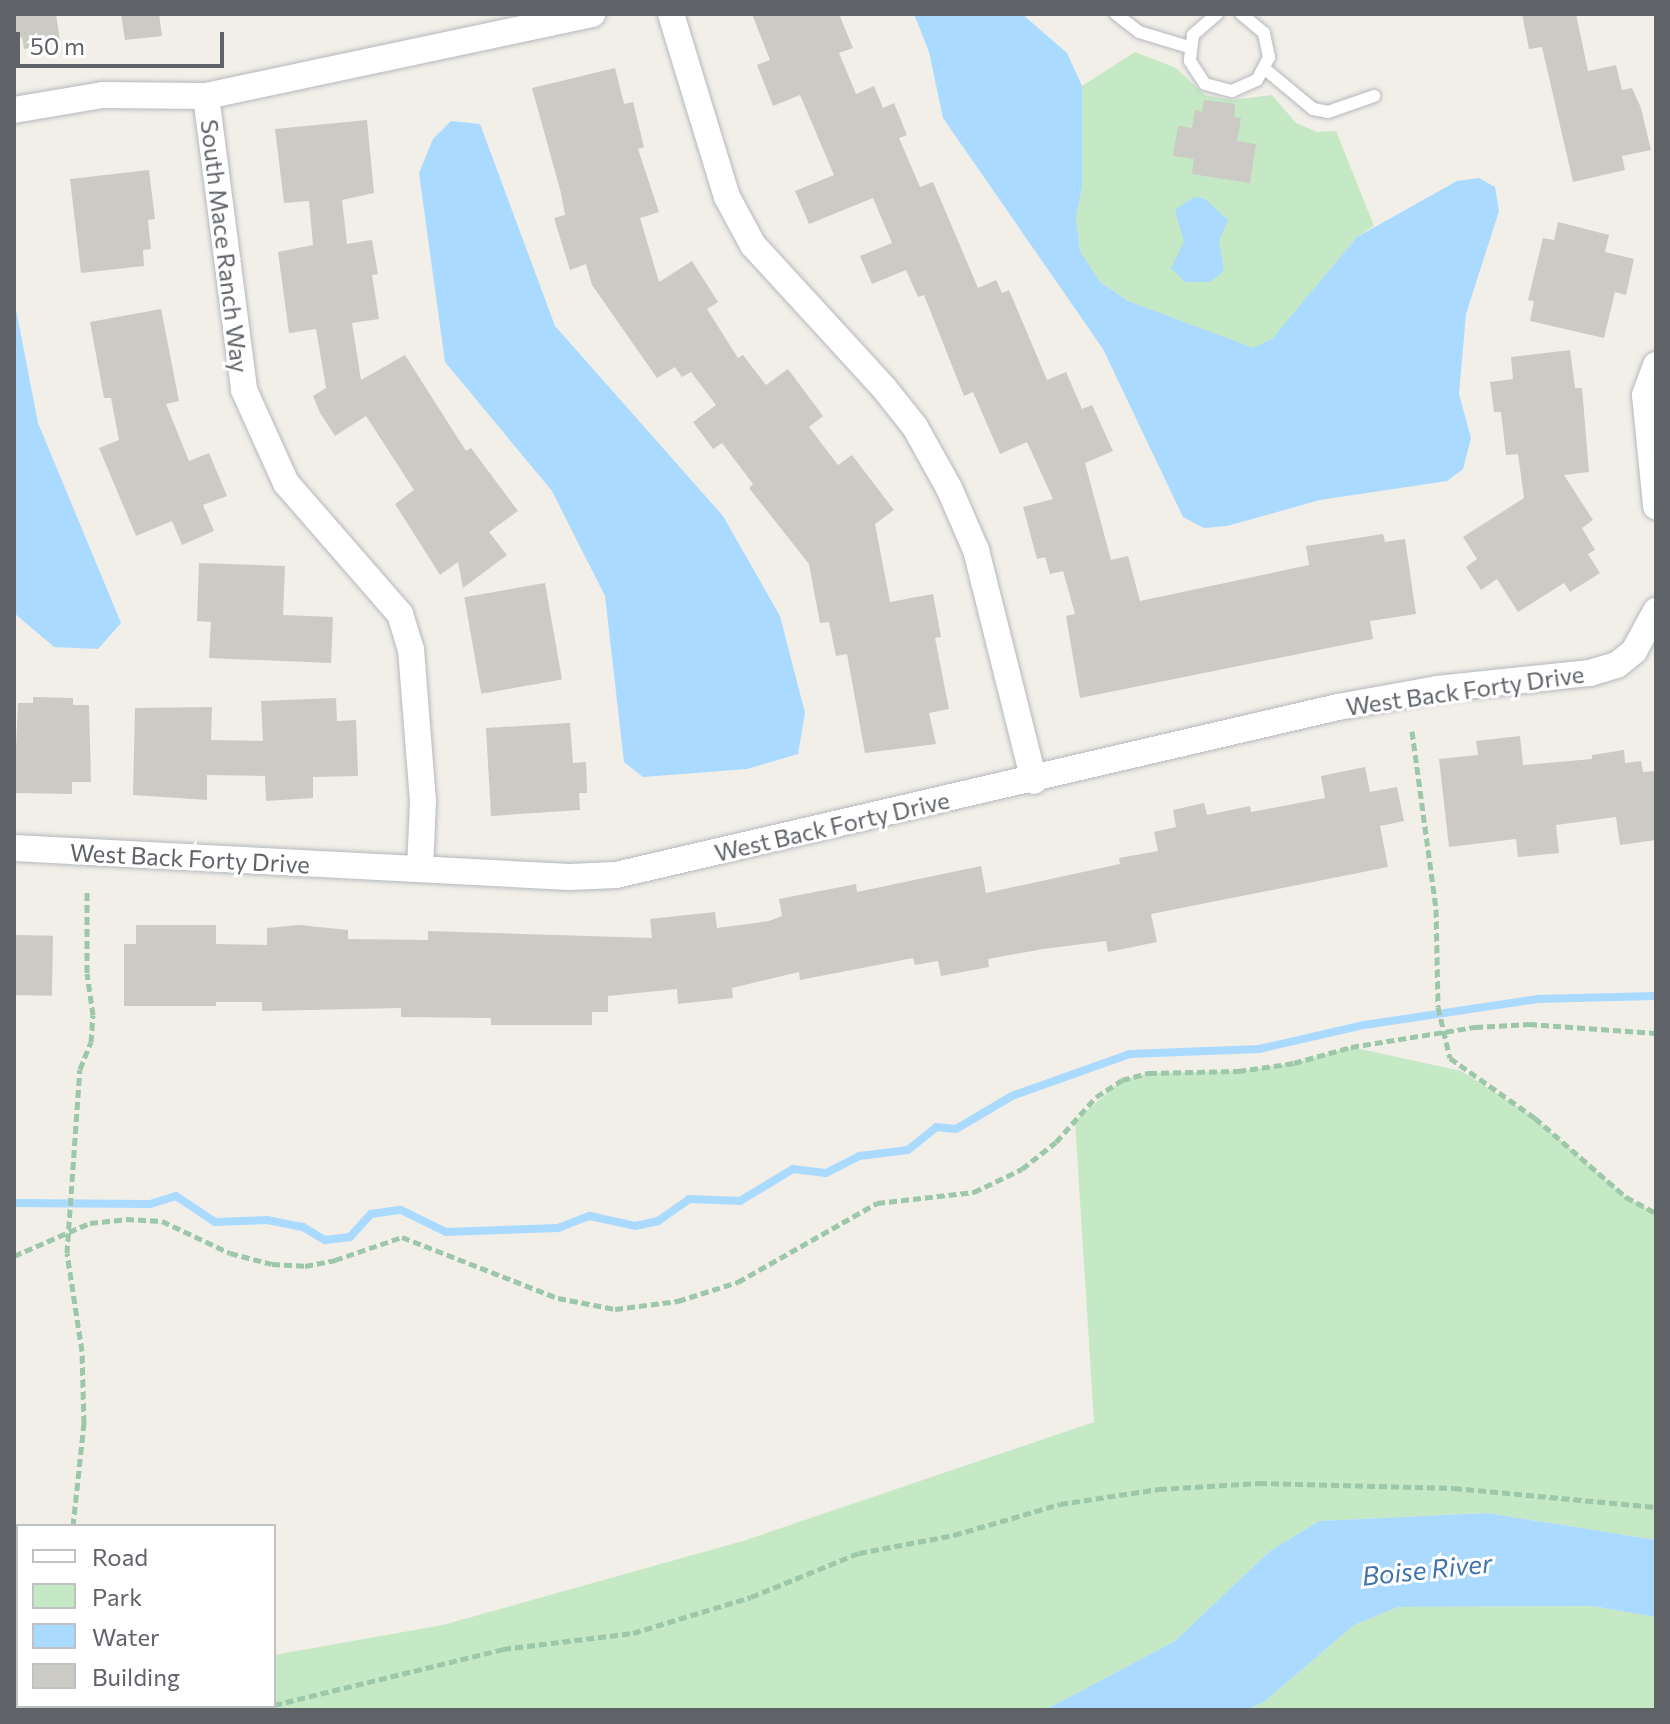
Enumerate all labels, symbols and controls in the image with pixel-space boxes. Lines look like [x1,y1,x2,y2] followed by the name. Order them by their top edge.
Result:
[20,16,228,66] scale bar
[30,31,85,60] text: 50 m
[195,118,255,374] street label: South Mace Ranch Way
[1344,659,1586,721] street label: West Back Forty Drive
[712,785,952,867] street label: West Back Forty Drive
[69,837,311,879] street label: West Back Forty Drive
[16,1524,276,1708] legend
[92,1542,148,1571] text: Road
[1360,1547,1494,1591] water label: Boise River
[92,1582,142,1611] text: Park
[92,1622,160,1651] text: Water
[92,1662,180,1691] text: Building

